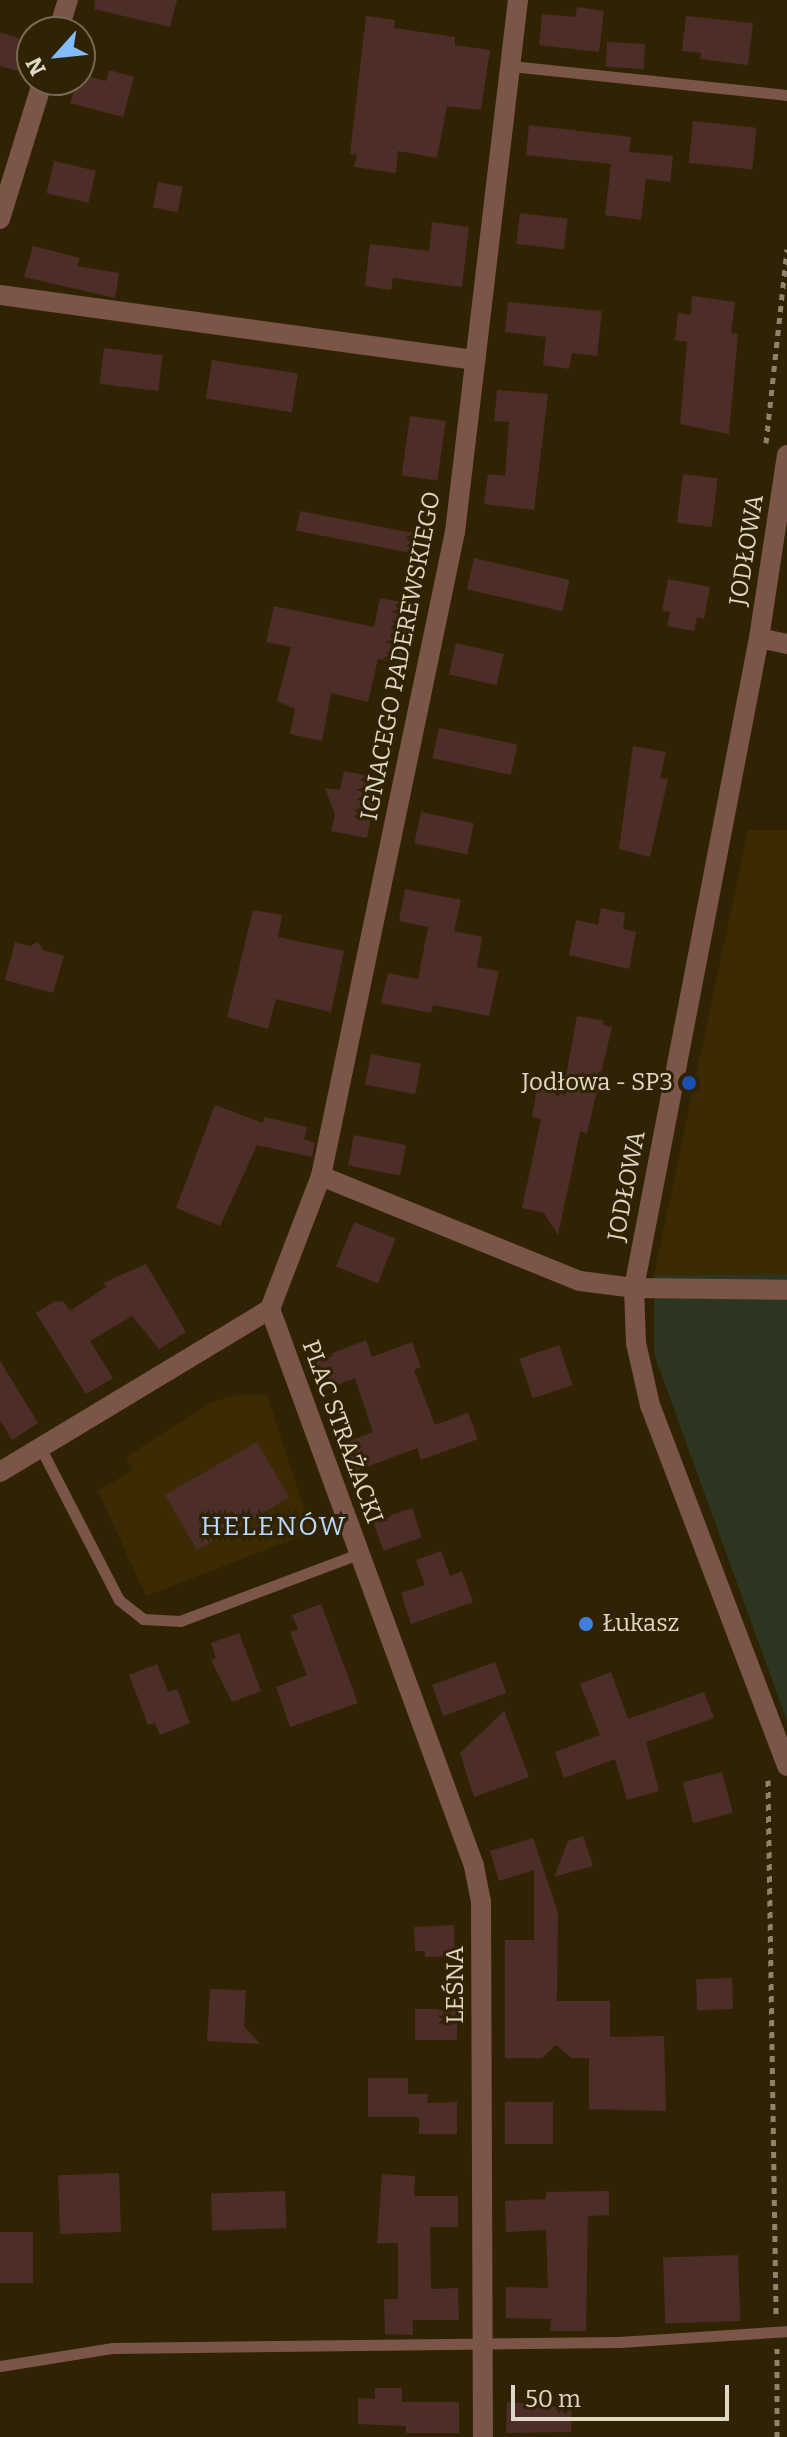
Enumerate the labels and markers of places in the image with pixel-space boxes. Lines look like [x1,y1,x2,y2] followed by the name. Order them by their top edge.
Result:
[521,1069,673,1097] place label: Jodłowa - SP3
[680,1074,698,1092] marker: Jodłowa - SP3
[602,1610,679,1638] place label: Łukasz
[577,1615,595,1633] marker: Łukasz

